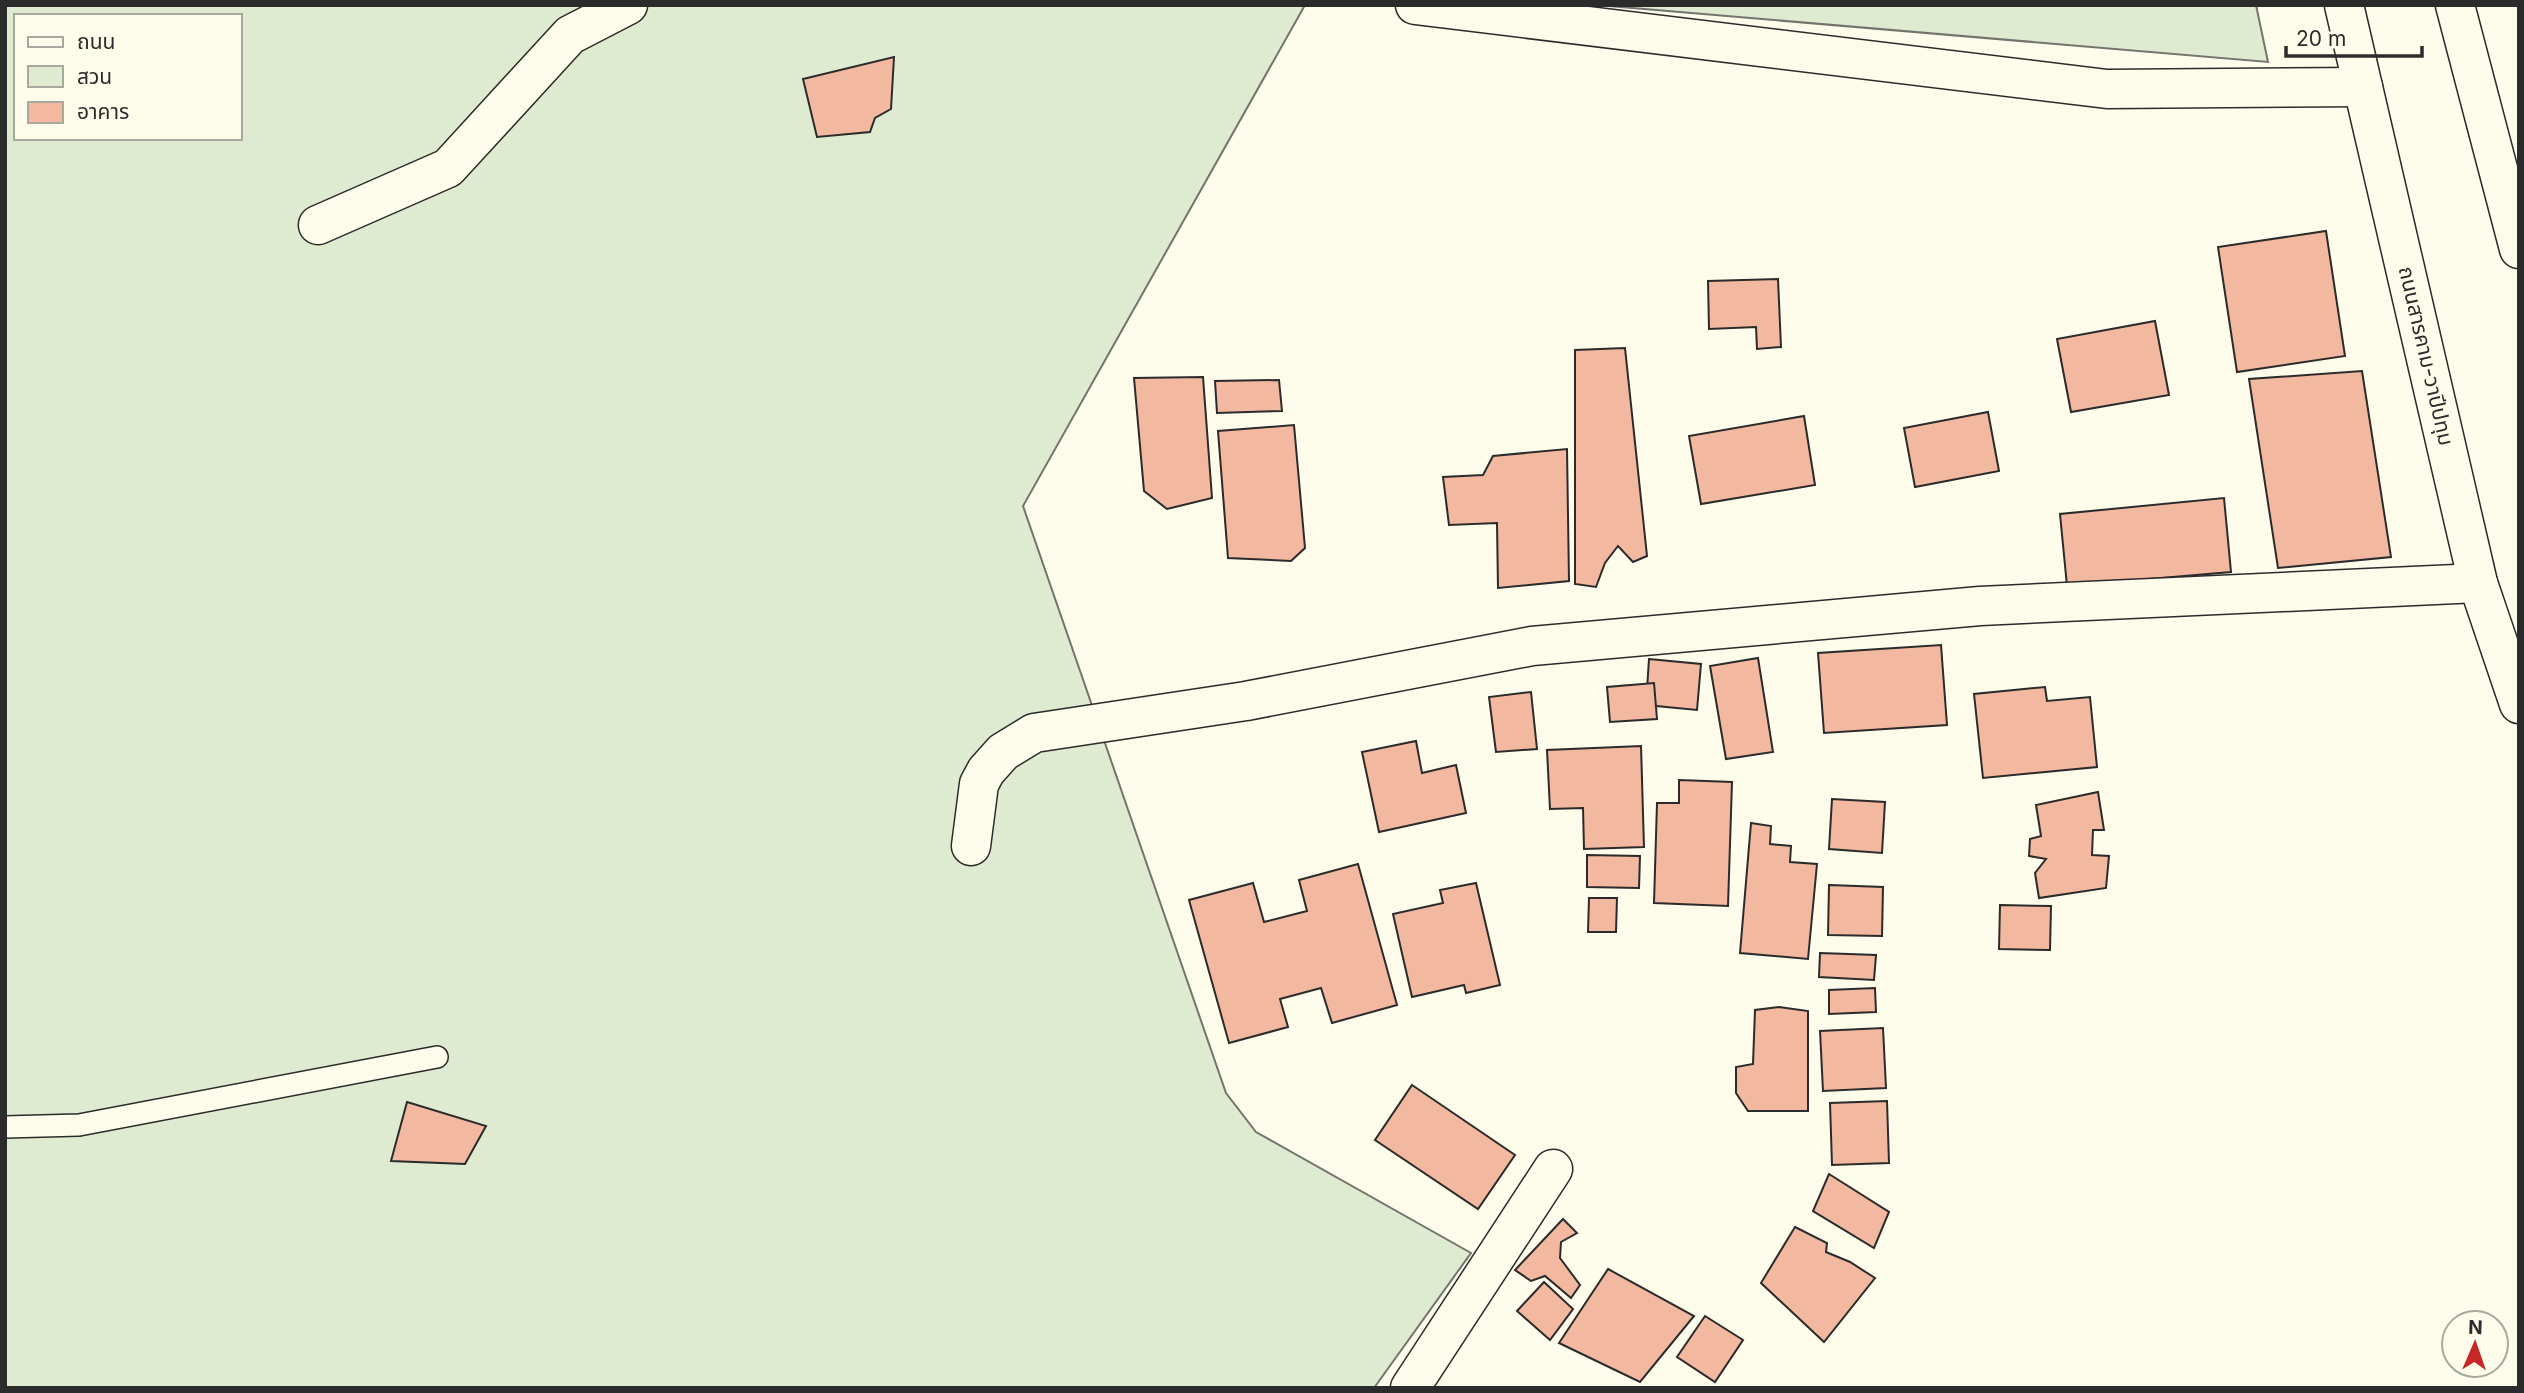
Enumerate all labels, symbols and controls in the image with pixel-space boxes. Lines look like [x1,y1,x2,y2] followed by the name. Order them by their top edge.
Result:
[14,14,242,140] legend
[2286,14,2422,58] scale bar
[2296,26,2346,51] text: 20 m
[77,29,115,54] text: ถนน
[77,64,112,89] text: สวน
[77,99,129,124] text: อาคาร
[2393,264,2459,448] street label: ถนนสารคาม-วาปีปทุม
[2440,1309,2510,1379] north arrow
[2468,1316,2483,1339] text: N

